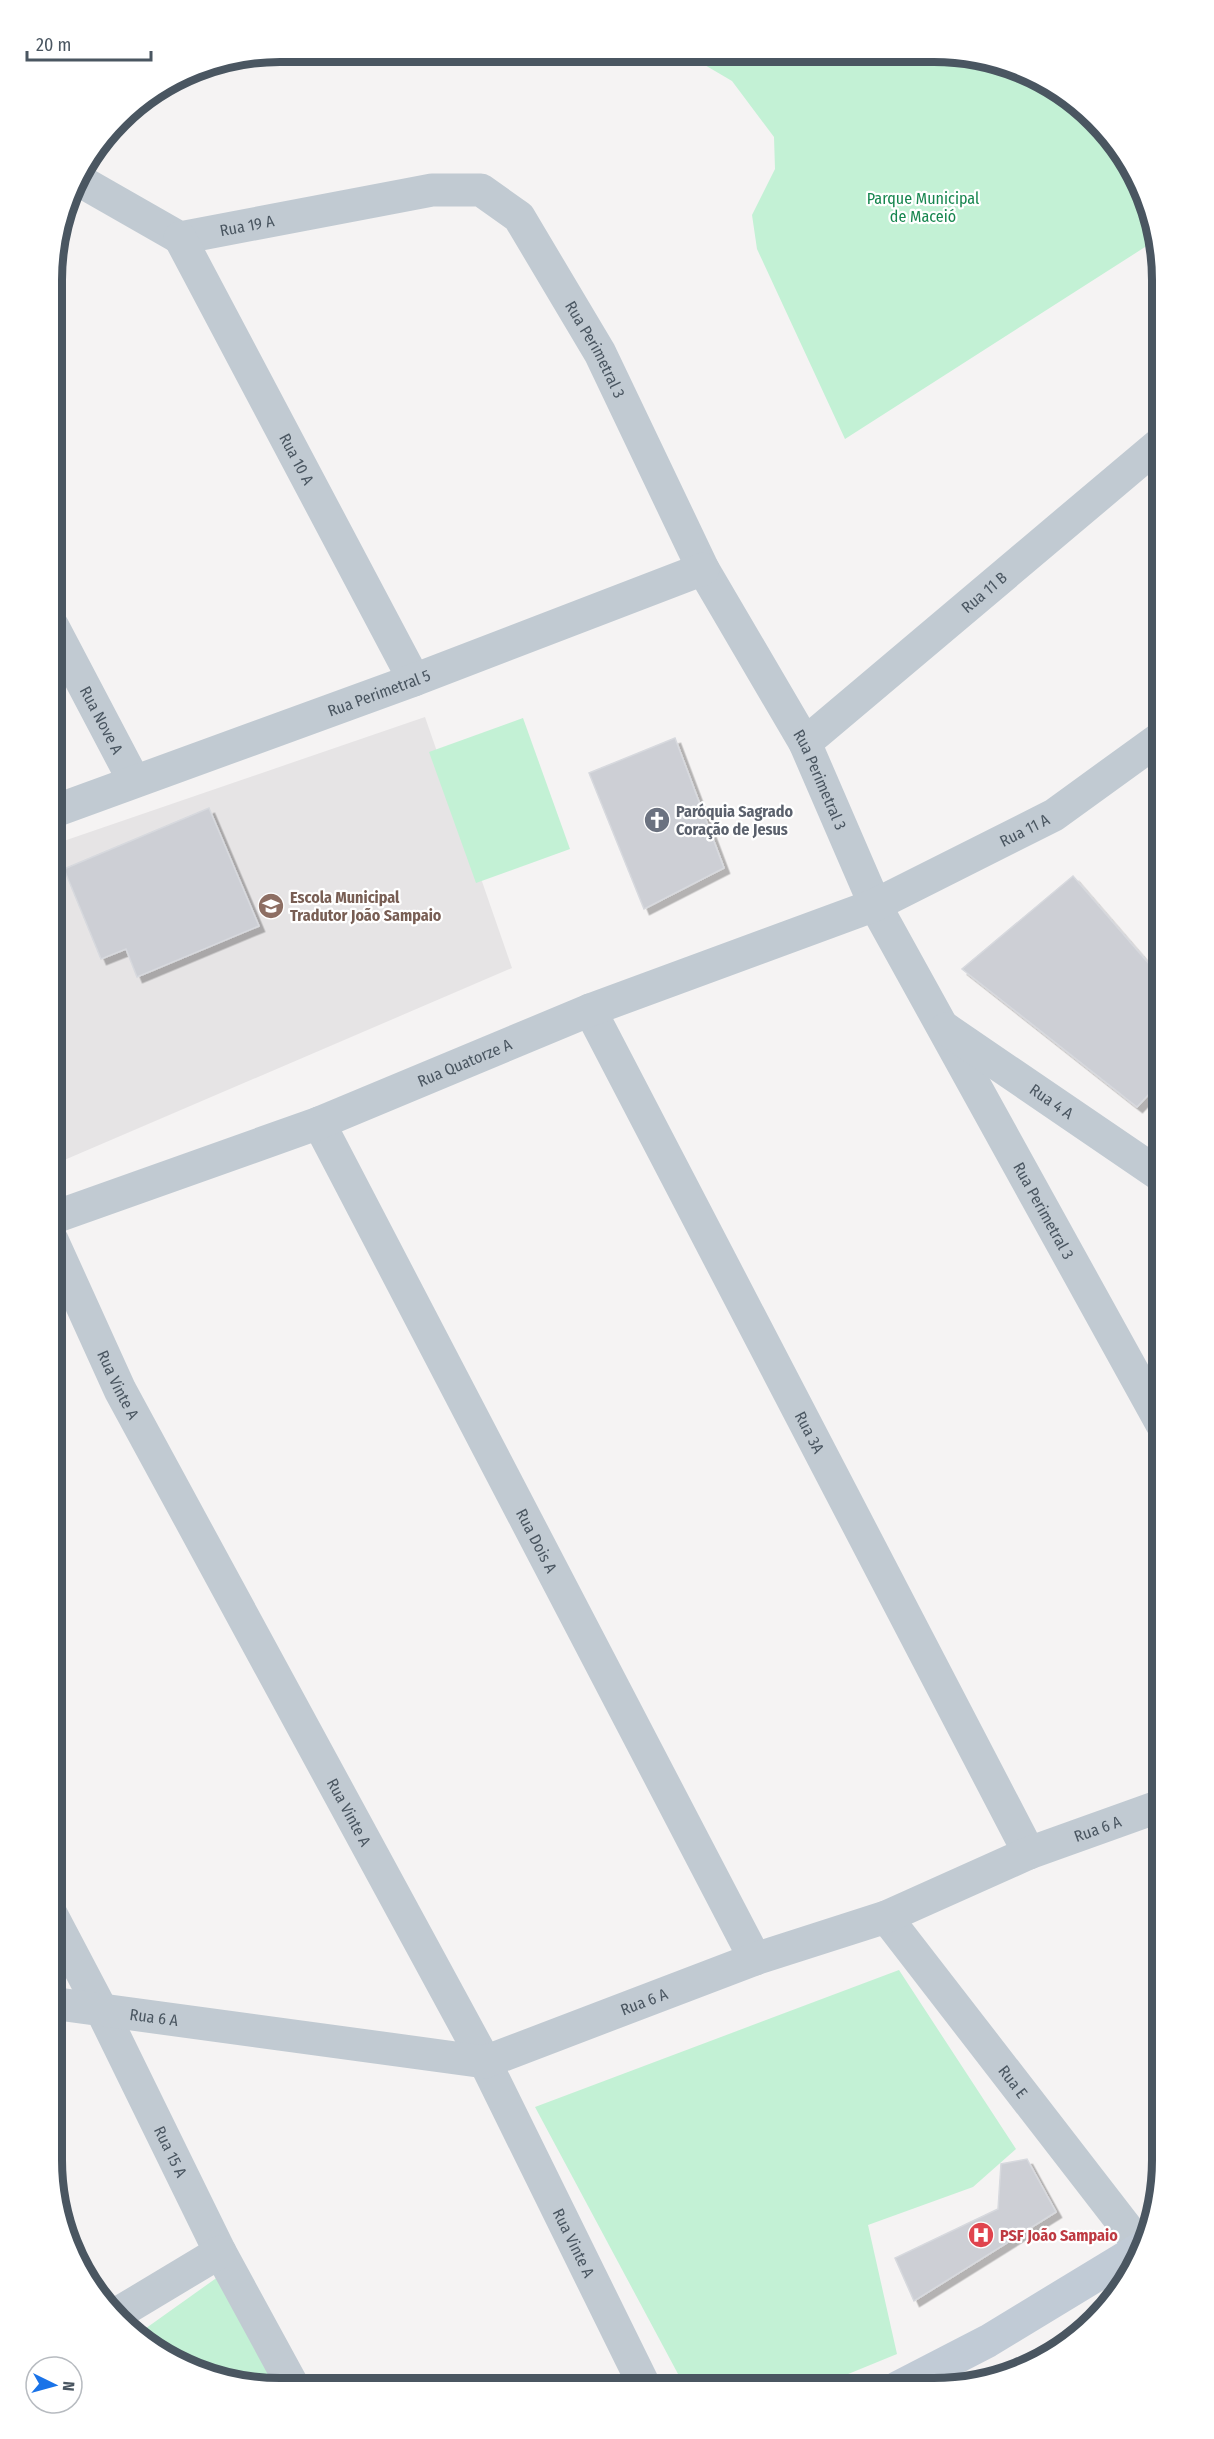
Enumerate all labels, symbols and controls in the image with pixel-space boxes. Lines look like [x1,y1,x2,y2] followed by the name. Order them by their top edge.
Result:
[27,24,152,62] scale bar
[36,34,71,56] text: 20 m
[867,189,979,226] park label: Parque Municipal de Maceió
[218,211,276,240] street label: Rua 19 A
[562,297,629,401] street label: Rua Perimetral 3
[276,430,319,488] street label: Rua 10 A
[957,567,1011,617] street label: Rua 11 B
[325,665,433,720] street label: Rua Perimetral 5
[76,683,128,758] street label: Rua Nove A
[790,726,851,833] street label: Rua Perimetral 3
[676,802,793,840] place label: Paróquia Sagrado Coração de Jesus
[642,805,672,835] church icon: Paróquia Sagrado Coração de Jesus
[996,809,1053,850] street label: Rua 11 A
[290,888,442,925] place label: Escola Municipal Tradutor João Sampaio
[256,891,286,921] school or university icon: Escola Municipal Tradutor João Sampaio
[415,1034,515,1090] street label: Rua Quatorze A
[1026,1080,1078,1123] street label: Rua 4 A
[1010,1159,1078,1262] street label: Rua Perimetral 3
[94,1347,144,1423] street label: Rua Vinte A
[791,1408,829,1457] street label: Rua 3A
[512,1505,562,1576] street label: Rua Dois A
[323,1775,376,1850] street label: Rua Vinte A
[1071,1811,1124,1846] street label: Rua 6 A
[618,1984,671,2019] street label: Rua 6 A
[129,2004,180,2030] street label: Rua 6 A
[995,2061,1032,2102] street label: Rua E
[150,2123,192,2181] street label: Rua 15 A
[549,2205,599,2281] street label: Rua Vinte A
[966,2220,996,2250] hospital icon: PSF João Sampaio
[1000,2226,1118,2245] place label: PSF João Sampaio
[24,2355,84,2415] north arrow
[59,2381,78,2392] text: N

